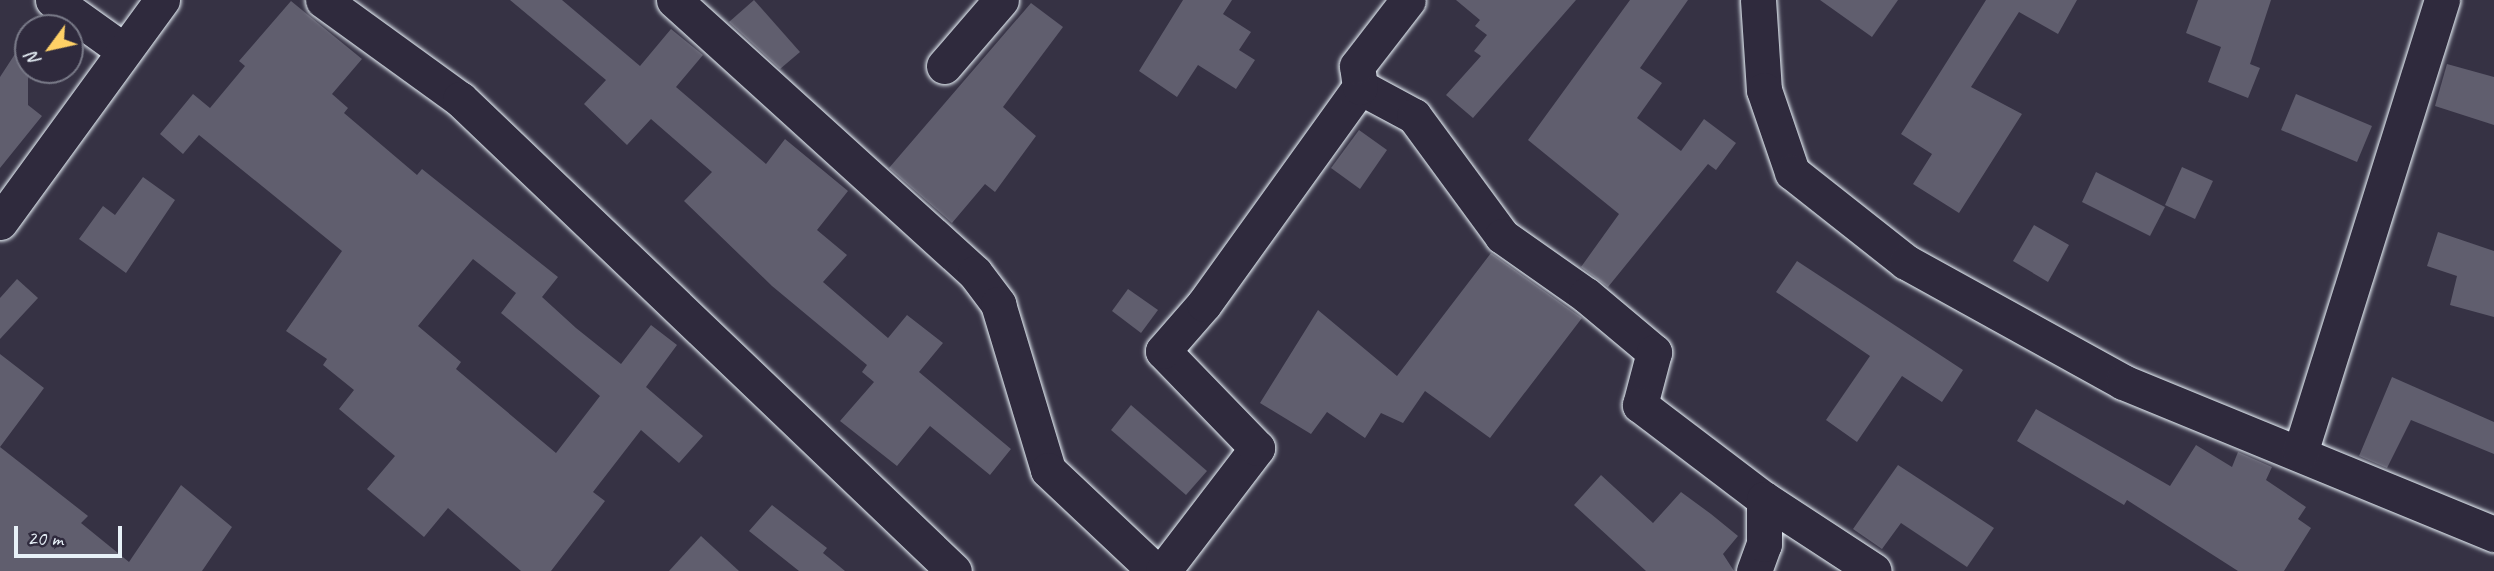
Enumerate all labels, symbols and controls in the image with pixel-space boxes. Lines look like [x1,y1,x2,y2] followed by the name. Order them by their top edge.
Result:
[14,14,84,84] north arrow
[20,48,46,71] text: N
[18,512,126,556] scale bar
[27,525,63,551] text: 20 m

